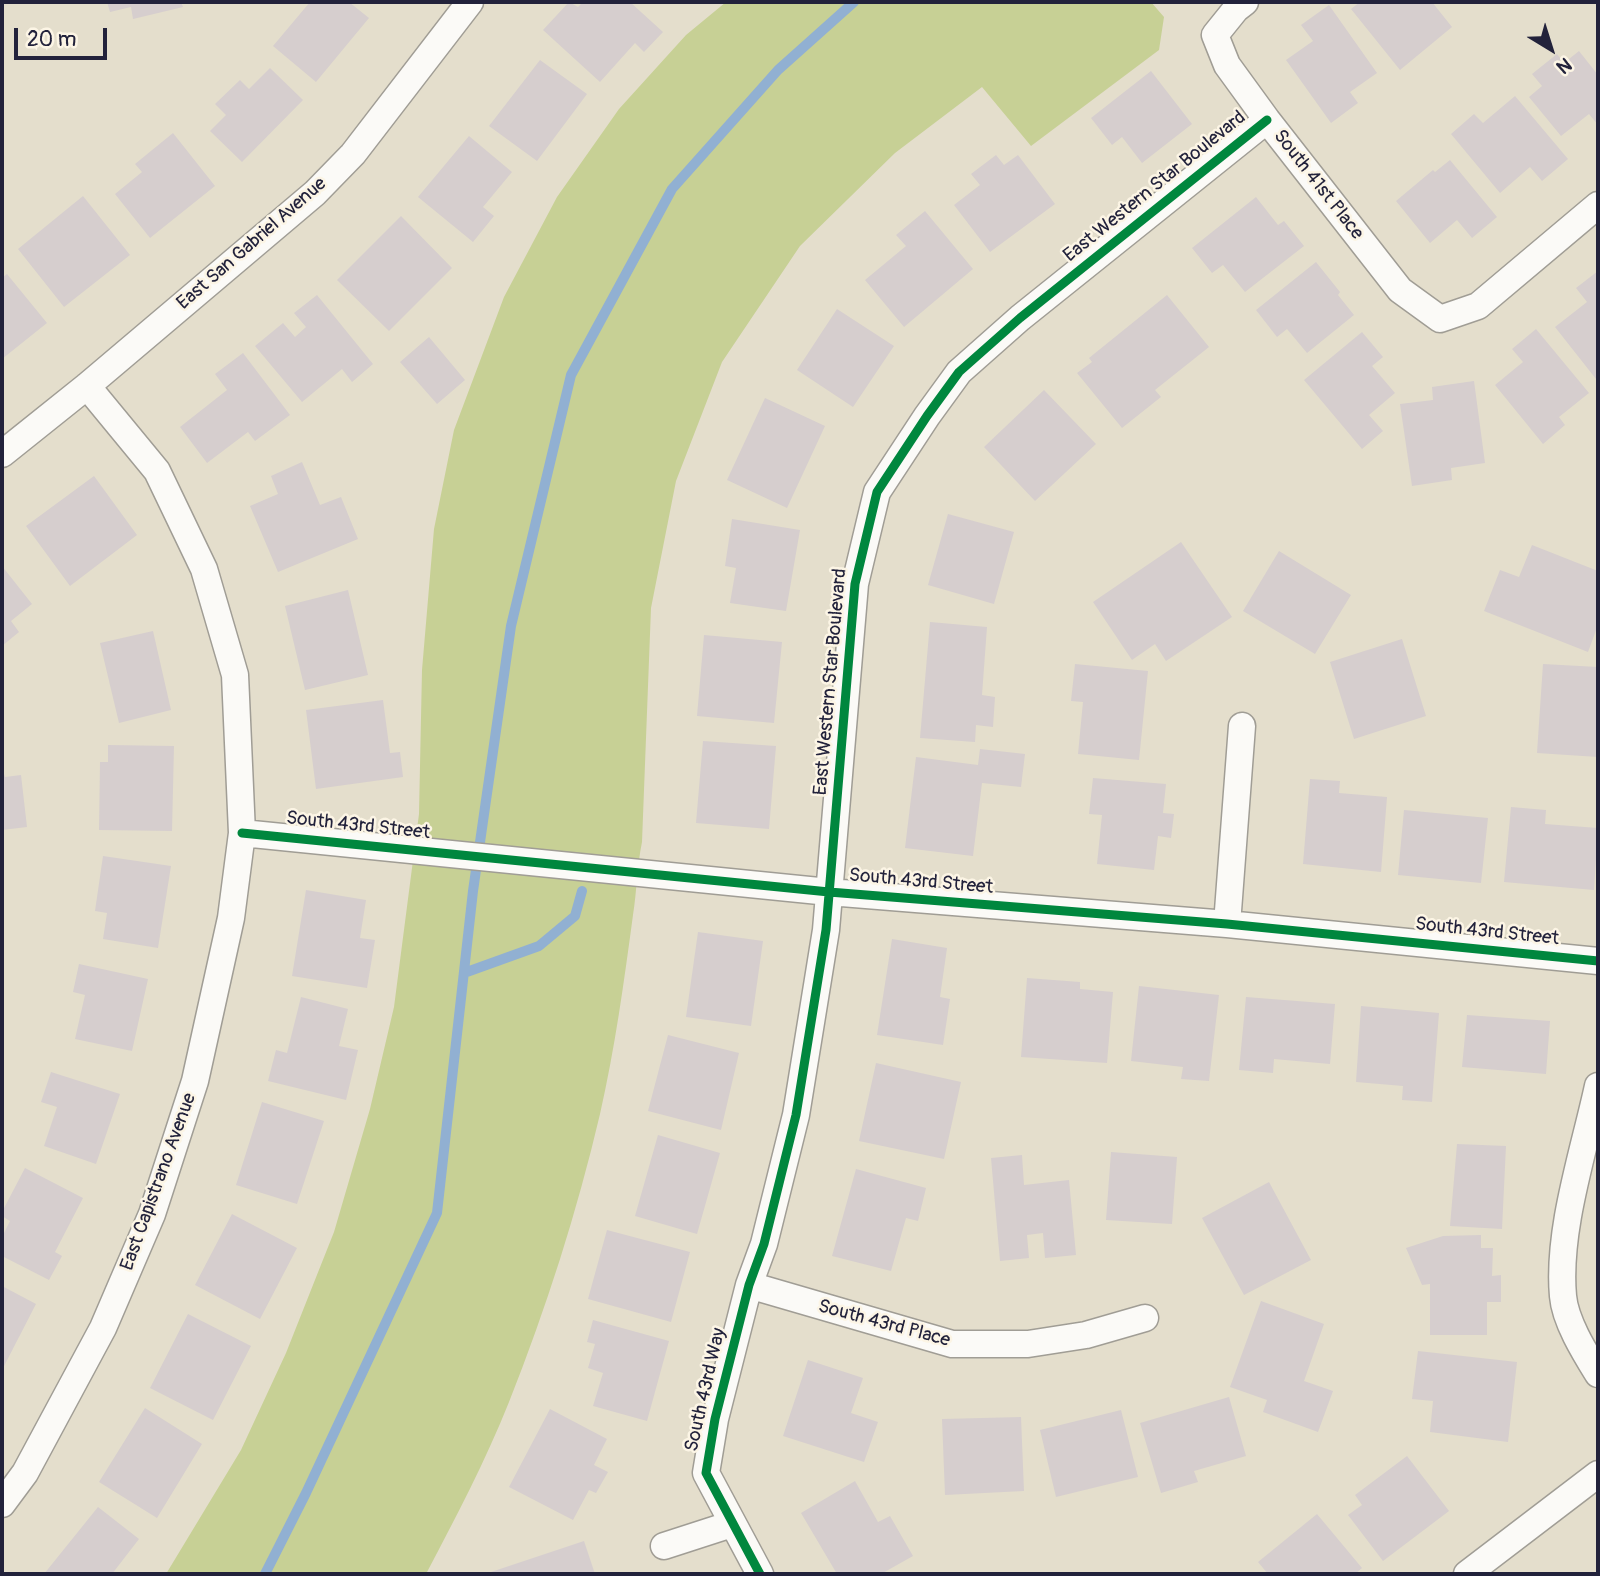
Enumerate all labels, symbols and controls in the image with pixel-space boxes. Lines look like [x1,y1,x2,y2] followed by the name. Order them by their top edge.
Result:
[18,14,110,58] scale bar
[1516,14,1586,84] north arrow
[27,26,76,53] text: 20 m
[1551,52,1576,79] text: N
[1059,106,1251,268] street label: East Western Star Boulevard
[1268,126,1368,244] street label: South 41st Place
[173,173,331,315] street label: East San Gabriel Avenue
[810,568,852,796] street label: East Western Star Boulevard
[285,807,431,845] street label: South 43rd Street
[848,864,994,900] street label: South 43rd Street
[1414,913,1560,951] street label: South 43rd Street
[116,1090,202,1274] street label: East Capistrano Avenue
[815,1295,953,1353] street label: South 43rd Place
[681,1326,731,1454] street label: South 43rd Way

